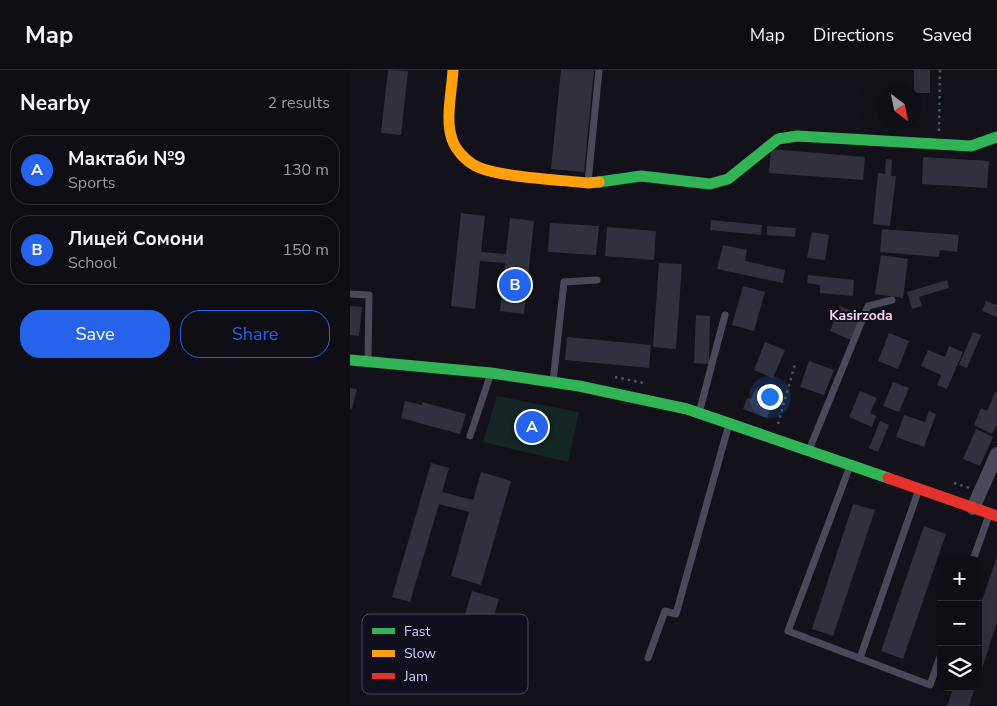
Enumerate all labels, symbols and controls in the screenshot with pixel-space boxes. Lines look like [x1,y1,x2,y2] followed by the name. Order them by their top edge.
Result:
[25,19,73,51] text: Map
[750,23,785,47] text: Map
[813,23,894,47] text: Directions
[922,23,972,47] text: Saved
[877,85,922,130] north arrow
[20,89,90,117] text: Nearby
[268,92,330,114] text: 2 results
[68,146,186,172] text: Мактаби №9
[31,159,43,181] text: A
[282,159,329,181] text: 130 m
[68,172,116,194] text: Sports
[68,226,204,252] text: Лицей Сомони
[31,239,43,261] text: B
[282,239,329,261] text: 150 m
[68,252,117,274] text: School
[499,266,531,304] pin: B
[829,306,893,325] district label: Kasirzoda
[20,310,170,358] button: Save
[180,310,330,358] button: Share
[757,384,783,410] your location
[516,408,548,446] pin: A
[937,556,982,691] map controls
[937,556,982,601] button: +
[937,601,982,646] button: −
[362,614,528,694] legend
[404,622,430,641] text: Fast
[404,644,436,663] text: Slow
[937,646,982,691] button: layers
[403,667,428,686] text: Jam

